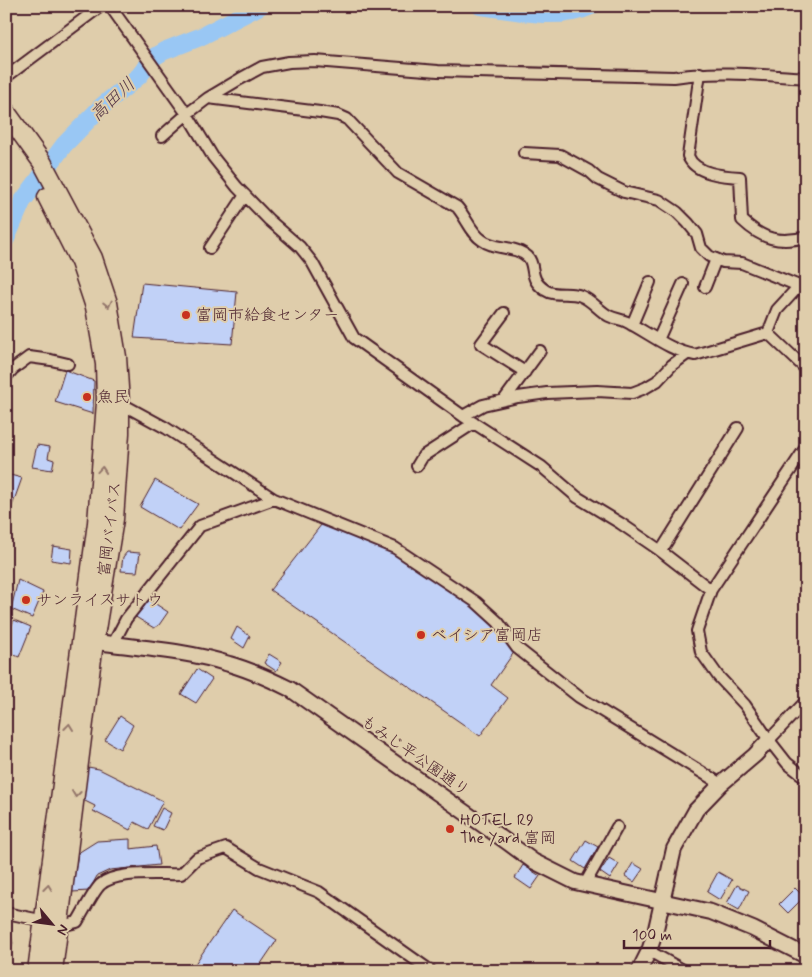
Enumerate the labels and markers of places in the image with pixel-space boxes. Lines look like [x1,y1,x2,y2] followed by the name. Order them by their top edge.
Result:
[196,305,339,326] place label: 富岡市給食センター
[180,309,192,321] marker: 富岡市給食センター
[97,387,129,408] place label: 魚民
[81,391,93,403] marker: 魚民
[36,590,163,611] place label: サンライスサトウ
[20,594,32,606] marker: サンライスサトウ
[431,625,543,646] place label: ベイシア富岡店
[415,629,427,641] marker: ベイシア富岡店
[460,810,556,849] place label: HOTEL R9 The Yard 富岡
[444,823,456,835] marker: HOTEL R9 The Yard 富岡

